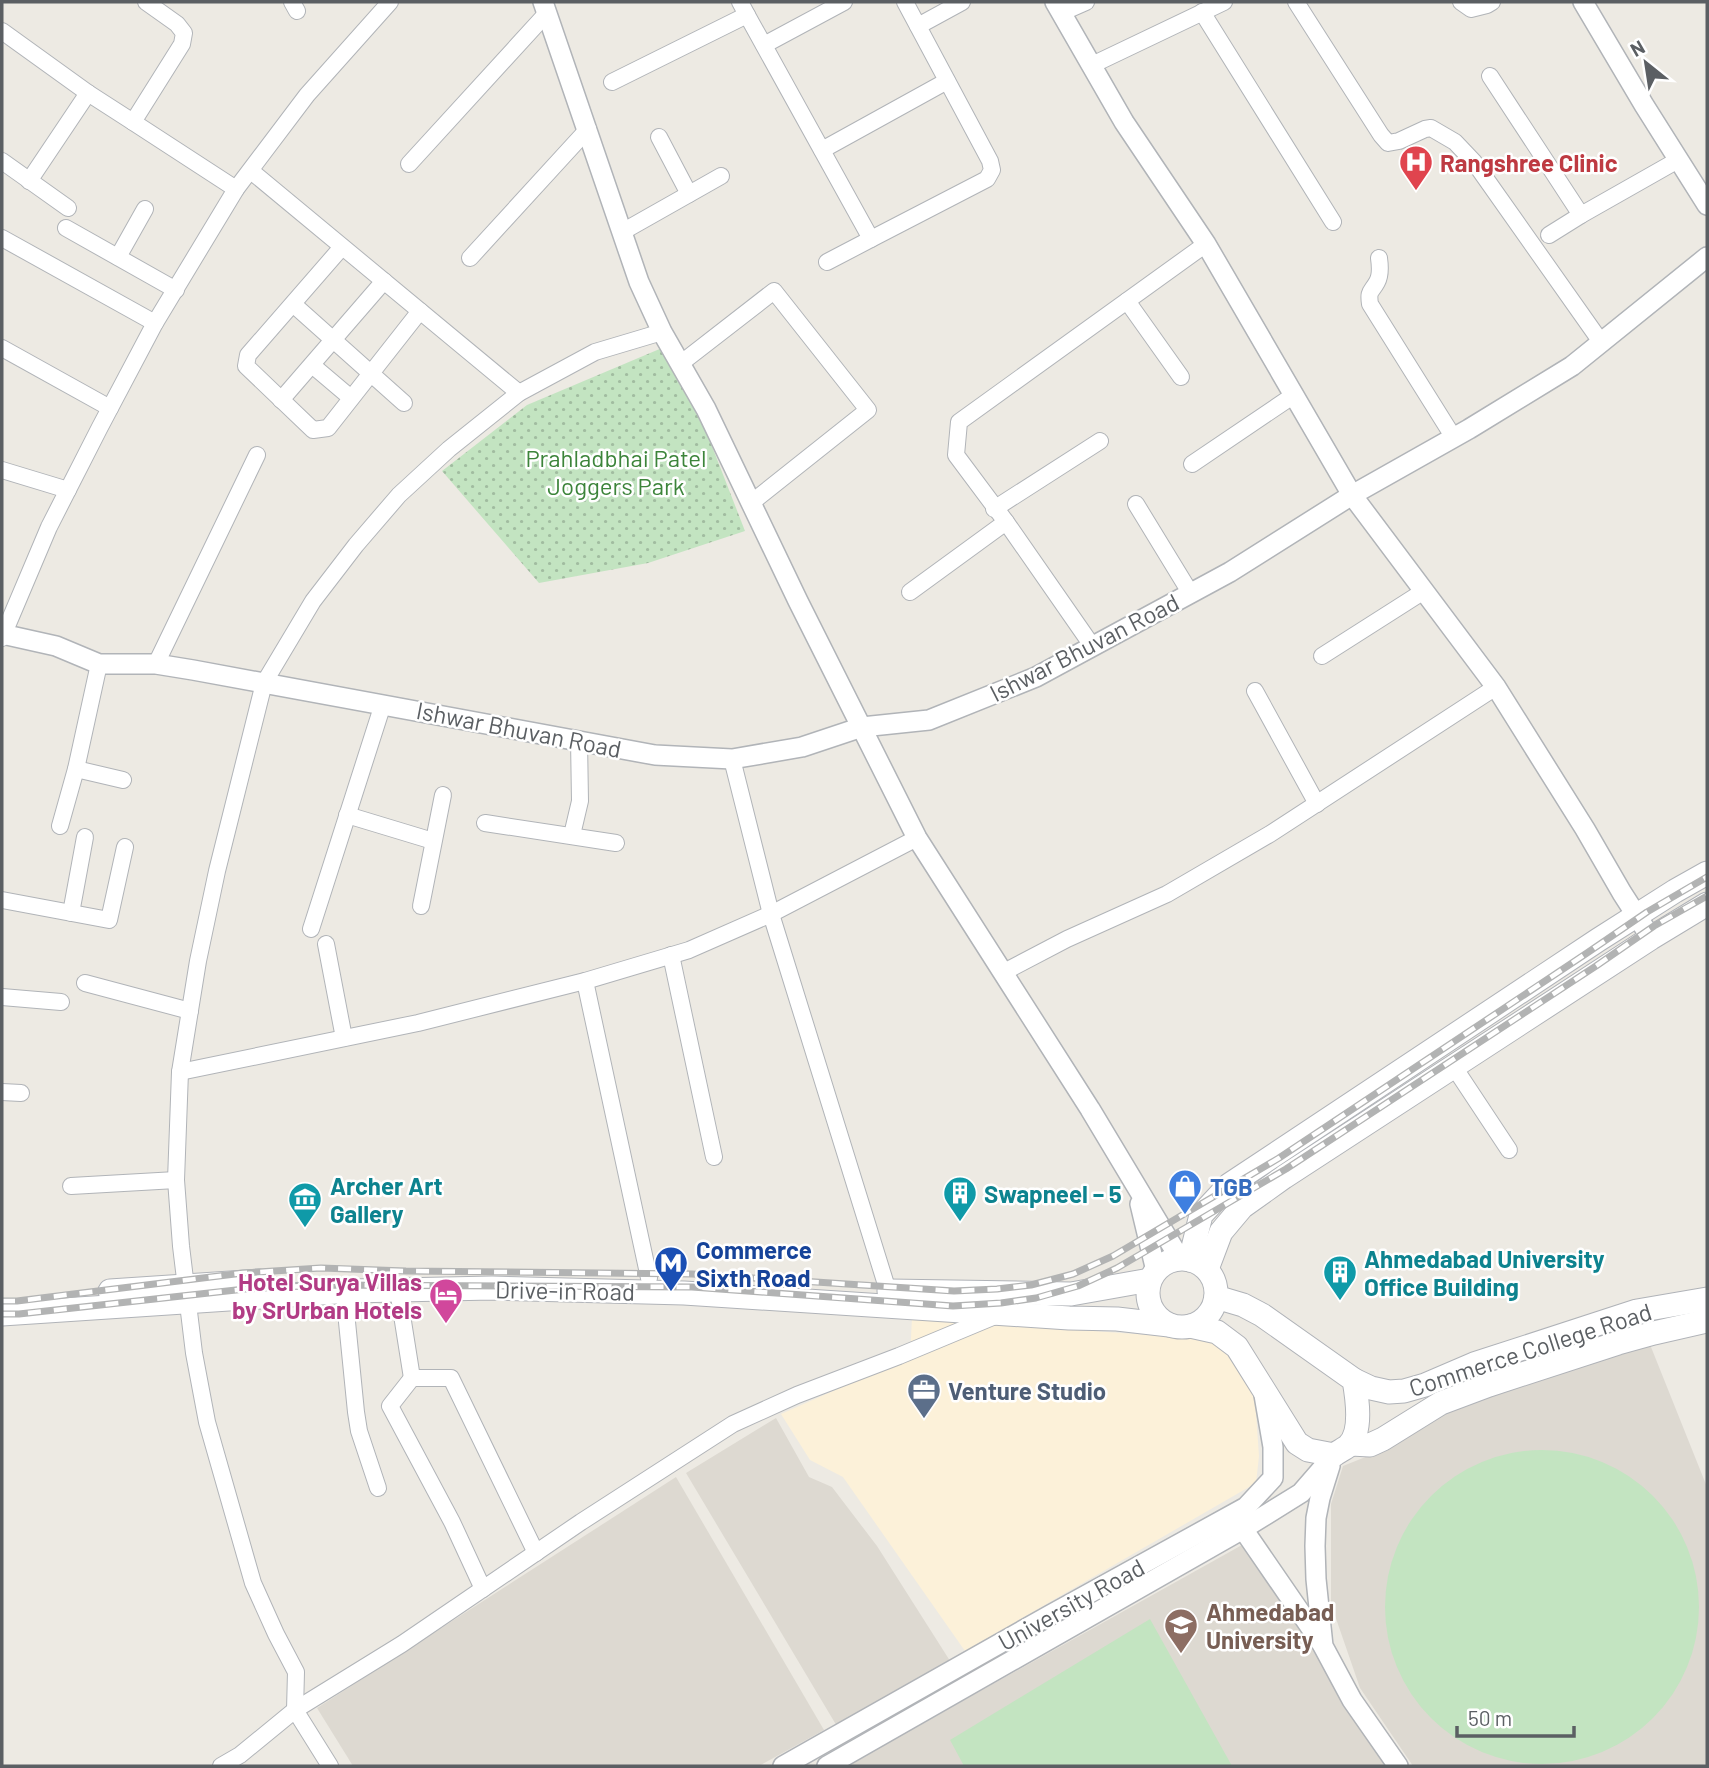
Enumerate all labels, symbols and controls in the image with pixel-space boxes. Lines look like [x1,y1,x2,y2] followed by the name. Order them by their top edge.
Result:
[1611,28,1681,98] north arrow
[1626,35,1648,61] text: N
[1397,143,1435,192] hospital icon: Rangshree Clinic
[1440,148,1618,177] place label: Rangshree Clinic
[525,443,707,500] park label: Prahladbhai Patel Joggers Park
[985,587,1183,707] street label: Ishwar Bhuvan Road
[414,695,624,763] street label: Ishwar Bhuvan Road
[1166,1167,1204,1216] shop icon: TGB
[330,1171,443,1228] place label: Archer Art Gallery
[1210,1172,1253,1201] place label: TGB
[941,1174,979,1223] building icon: Swapneel – 5
[984,1179,1122,1208] place label: Swapneel – 5
[286,1180,324,1229] museum icon: Archer Art Gallery
[696,1235,812,1292] place label: Commerce Sixth Road
[652,1244,690,1293] metro station icon: Commerce Sixth Road
[1364,1244,1605,1301] place label: Ahmedabad University Office Building
[1321,1253,1359,1302] building icon: Ahmedabad University Office Building
[232,1267,422,1324] place label: Hotel Surya Villas by SrUrban Hotels
[495,1274,635,1306] street label: Drive-in Road
[427,1276,465,1325] hotel icon: Hotel Surya Villas by SrUrban Hotels
[1405,1296,1655,1402] street label: Commerce College Road
[905,1371,943,1420] office icon: Venture Studio
[948,1376,1106,1405] place label: Venture Studio
[993,1552,1149,1656] street label: University Road
[1206,1597,1334,1654] place label: Ahmedabad University
[1162,1606,1200,1655] school or university icon: Ahmedabad University
[1457,1694,1574,1738] scale bar
[1468,1705,1512,1730] text: 50 m

